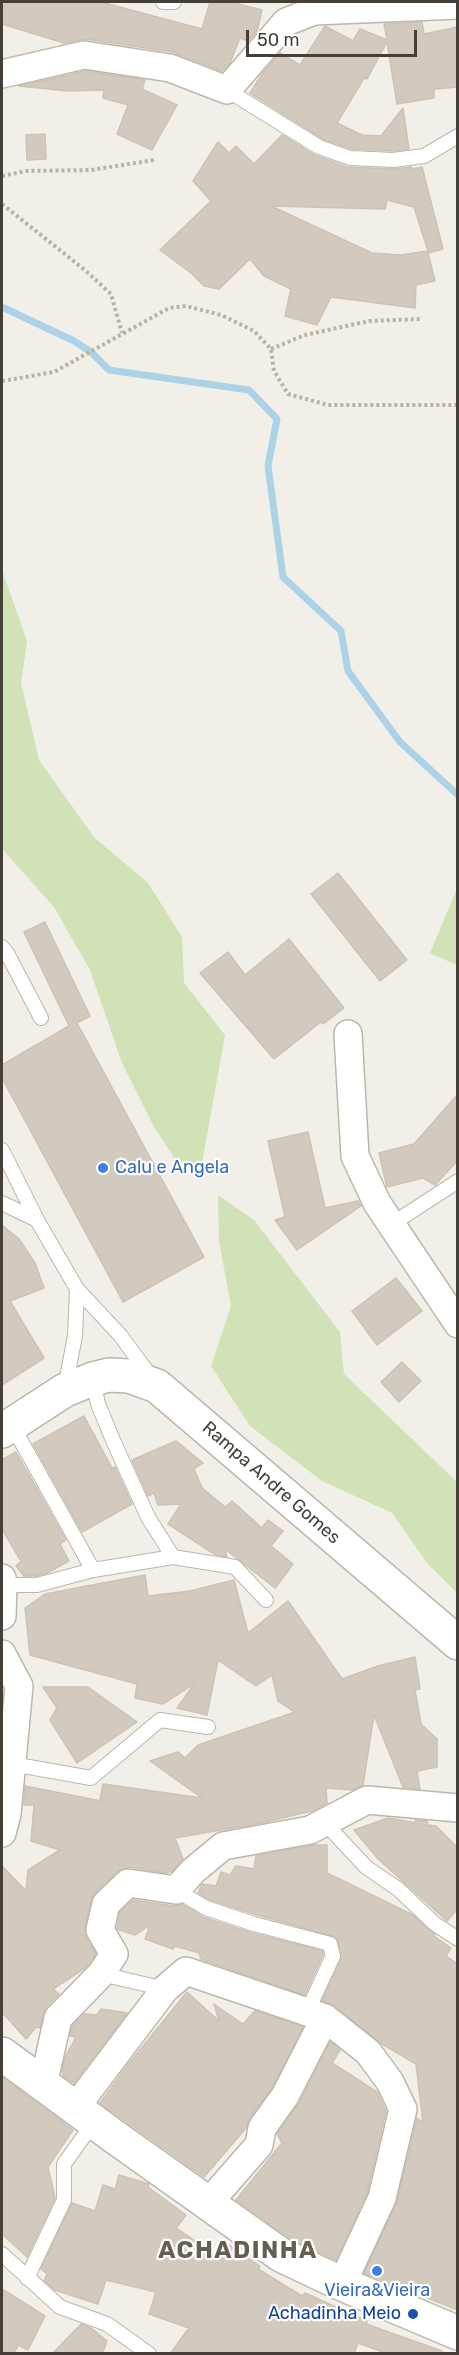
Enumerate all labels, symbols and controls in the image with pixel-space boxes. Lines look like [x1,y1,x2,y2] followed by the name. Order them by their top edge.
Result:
[249,18,420,56] scale bar
[257,29,300,51] text: 50 m
[115,1157,229,1179] place label: Calu e Angela
[96,1161,110,1175] marker: Calu e Angela
[198,1417,344,1549] street label: Rampa Andre Gomes
[158,2237,318,2265] district label: ACHADINHA
[370,2264,384,2278] marker: Vieira&Vieira
[324,2280,430,2302] place label: Vieira&Vieira
[268,2303,401,2325] place label: Achadinha Meio
[406,2307,420,2321] marker: Achadinha Meio

